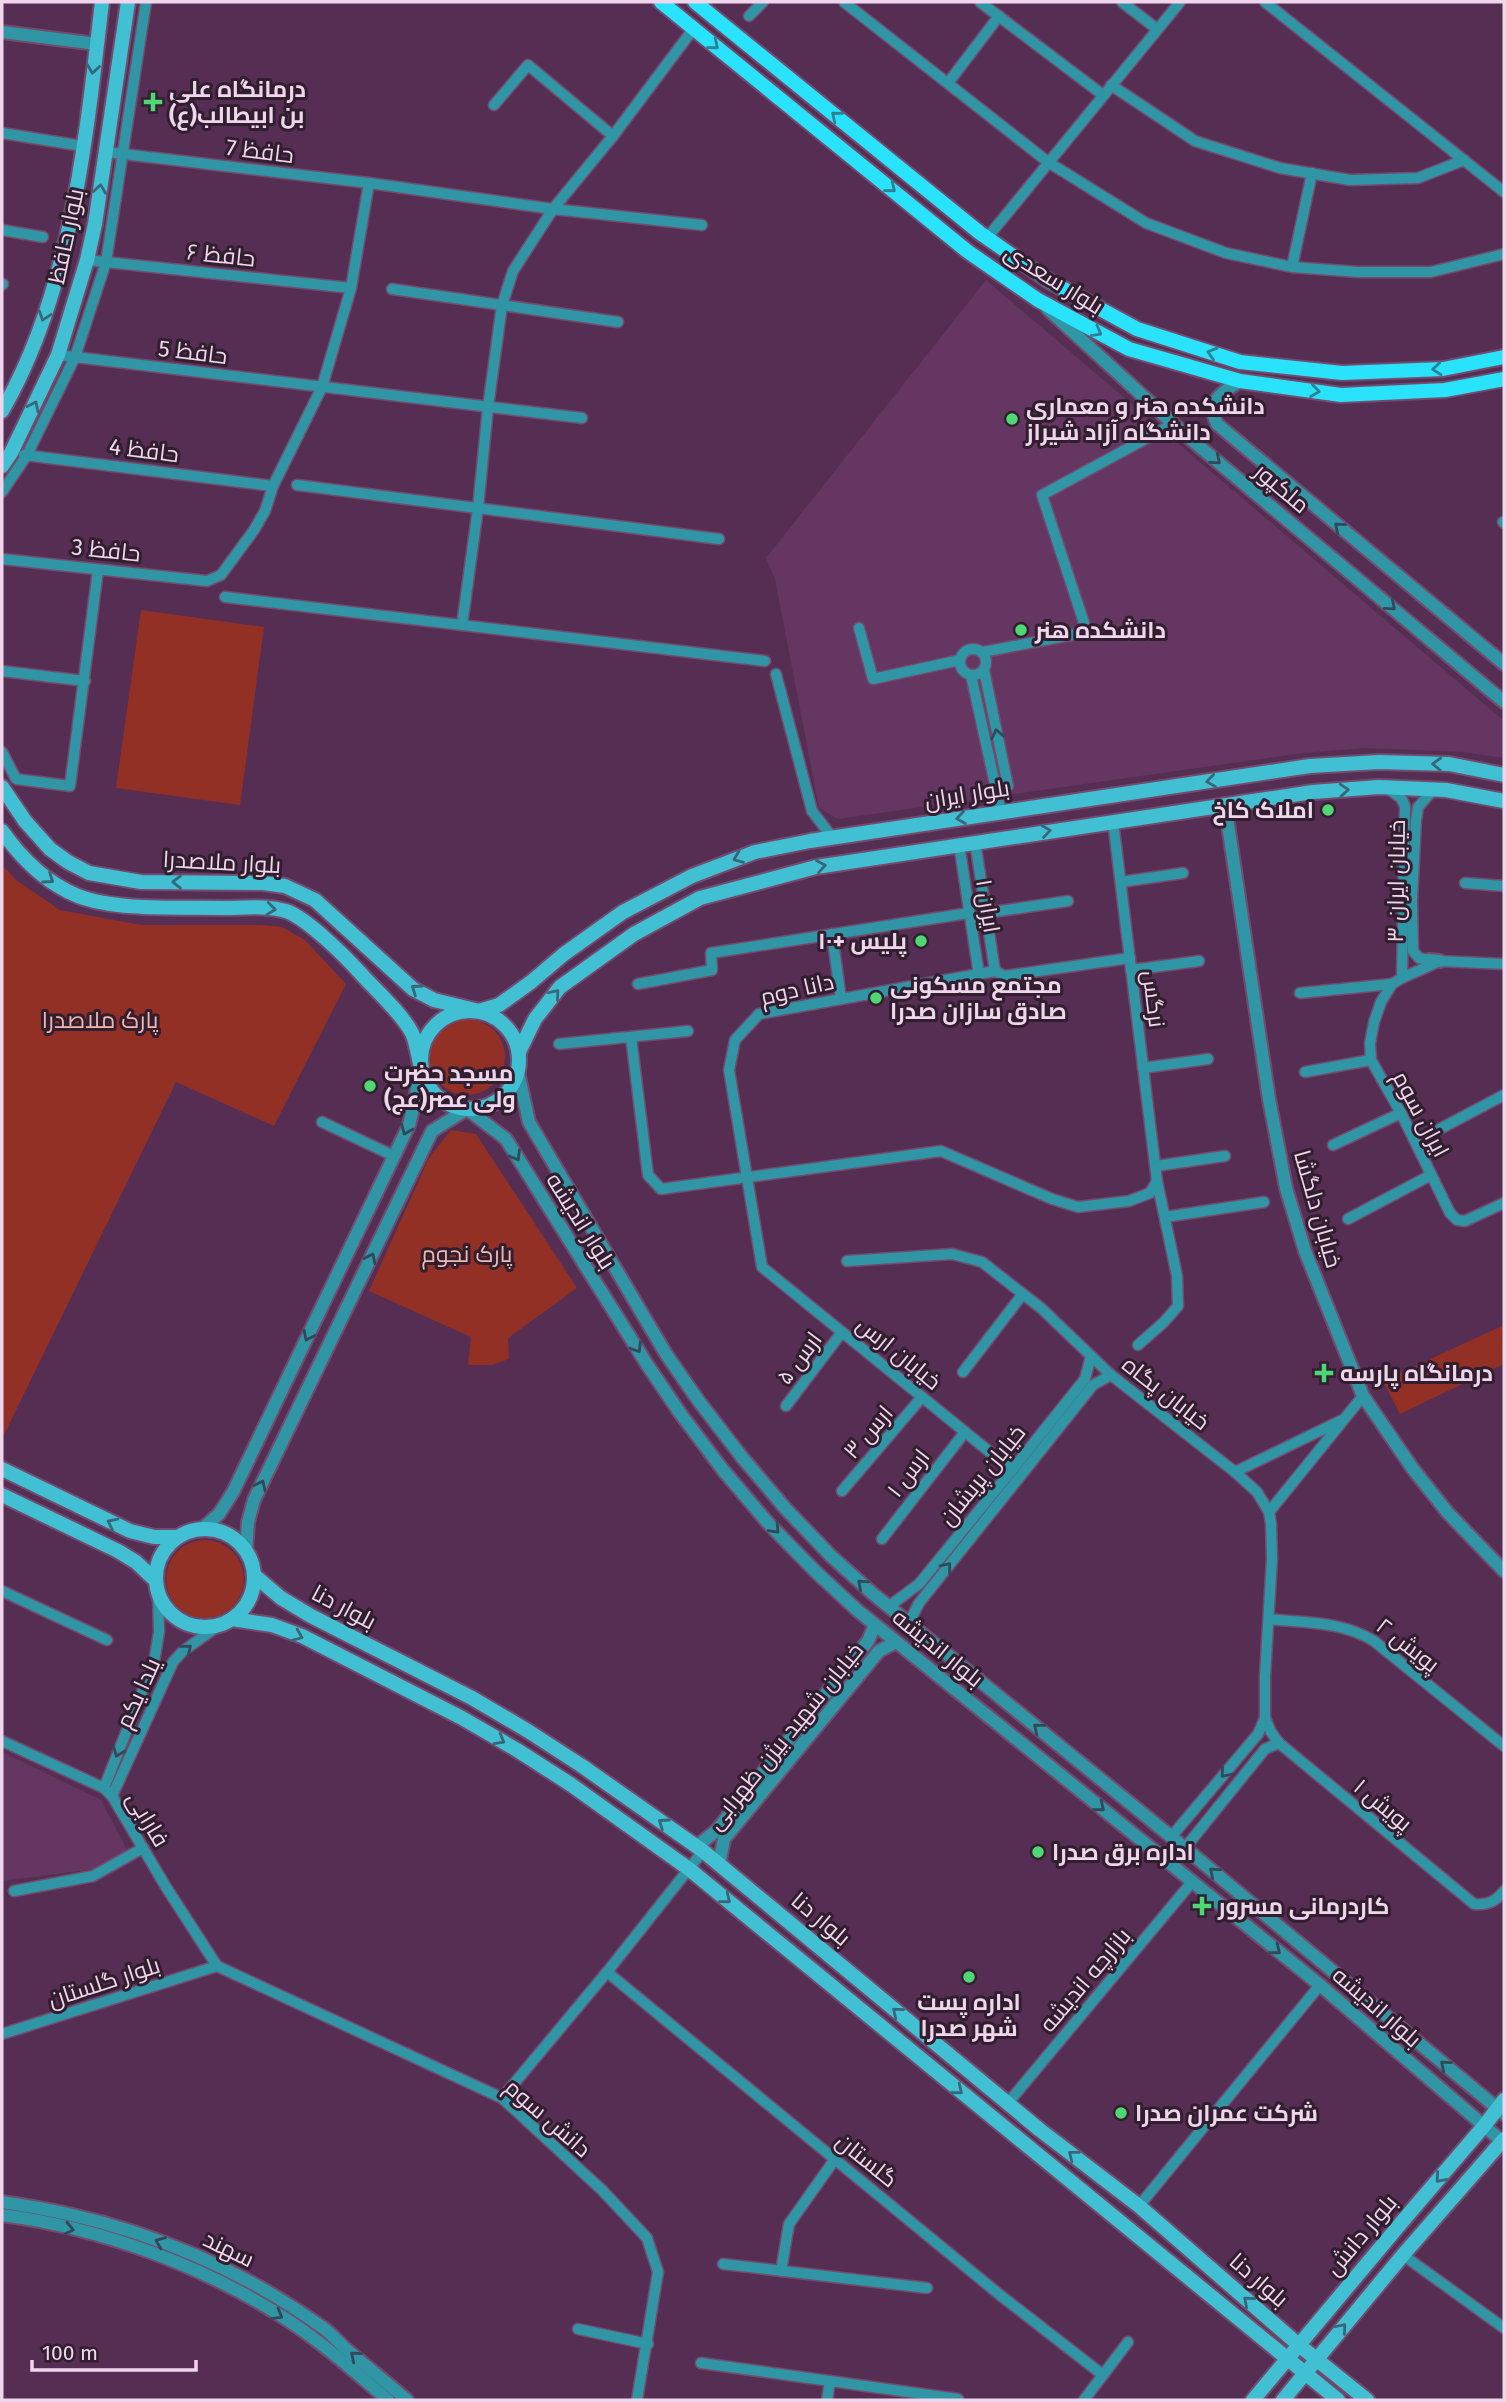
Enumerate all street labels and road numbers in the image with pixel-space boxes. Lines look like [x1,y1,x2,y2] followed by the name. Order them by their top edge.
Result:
[224,133,296,169] street label: حافظ 7
[42,186,90,286] street label: بلوار حافظ
[185,237,257,273] street label: حافظ ۶
[999,238,1109,320] street label: بلوار سعدی
[157,334,229,370] street label: حافظ 5
[107,432,181,468] street label: حافظ 4
[1247,456,1315,519] street label: ملکپور
[70,532,142,568] street label: حافظ 3
[923,773,1011,815] street label: بلوار ایران
[1381,819,1411,943] street label: خیابان ایران ۳
[162,845,282,879] street label: بلوار ملاصدرا
[970,877,1006,935] street label: ایران ۱
[758,967,837,1013] street label: دانا دوم
[1137,969,1171,1029] street label: نرگس
[1385,1066,1455,1163] street label: ایران سوم
[1288,1147,1348,1271] street label: خیابان دلگشا
[540,1167,622,1275] street label: بلوار اندیشه
[851,1310,947,1396] street label: خیابان ارس
[770,1326,828,1390] street label: ارس ۵
[1116,1350,1215,1437] street label: خیابان پگاه
[837,1400,899,1464] street label: ارس ۳
[933,1419,1032,1532] street label: خیابان پریشان
[881,1443,935,1503] street label: ارس ۱
[307,1578,381,1636] street label: بلوار دنا
[887,1603,989,1693] street label: بلوار اندیشه
[1370,1612,1445,1679] street label: پویش ۲
[701,1637,869,1835] street label: خیابان شهید بیژن ظهرابی
[110,1653,168,1733] street label: یلدا یکم
[1348,1773,1418,1838] street label: پویش ۱
[121,1786,175,1852] street label: فارابی
[786,1886,856,1952] street label: بلوار دنا
[1033,1922,1137,2038] street label: بازارچه اندیشه
[44,1951,164,2013] street label: بلوار گلستان
[1327,1961,1427,2053] street label: بلوار اندیشه
[498,2073,597,2164] street label: دانش سوم
[831,2127,903,2193] street label: گلستان
[1319,2189,1403,2281] street label: بلوار دانش
[199,2225,259,2273] street label: سهند
[1224,2247,1294,2313] street label: بلوار دنا

